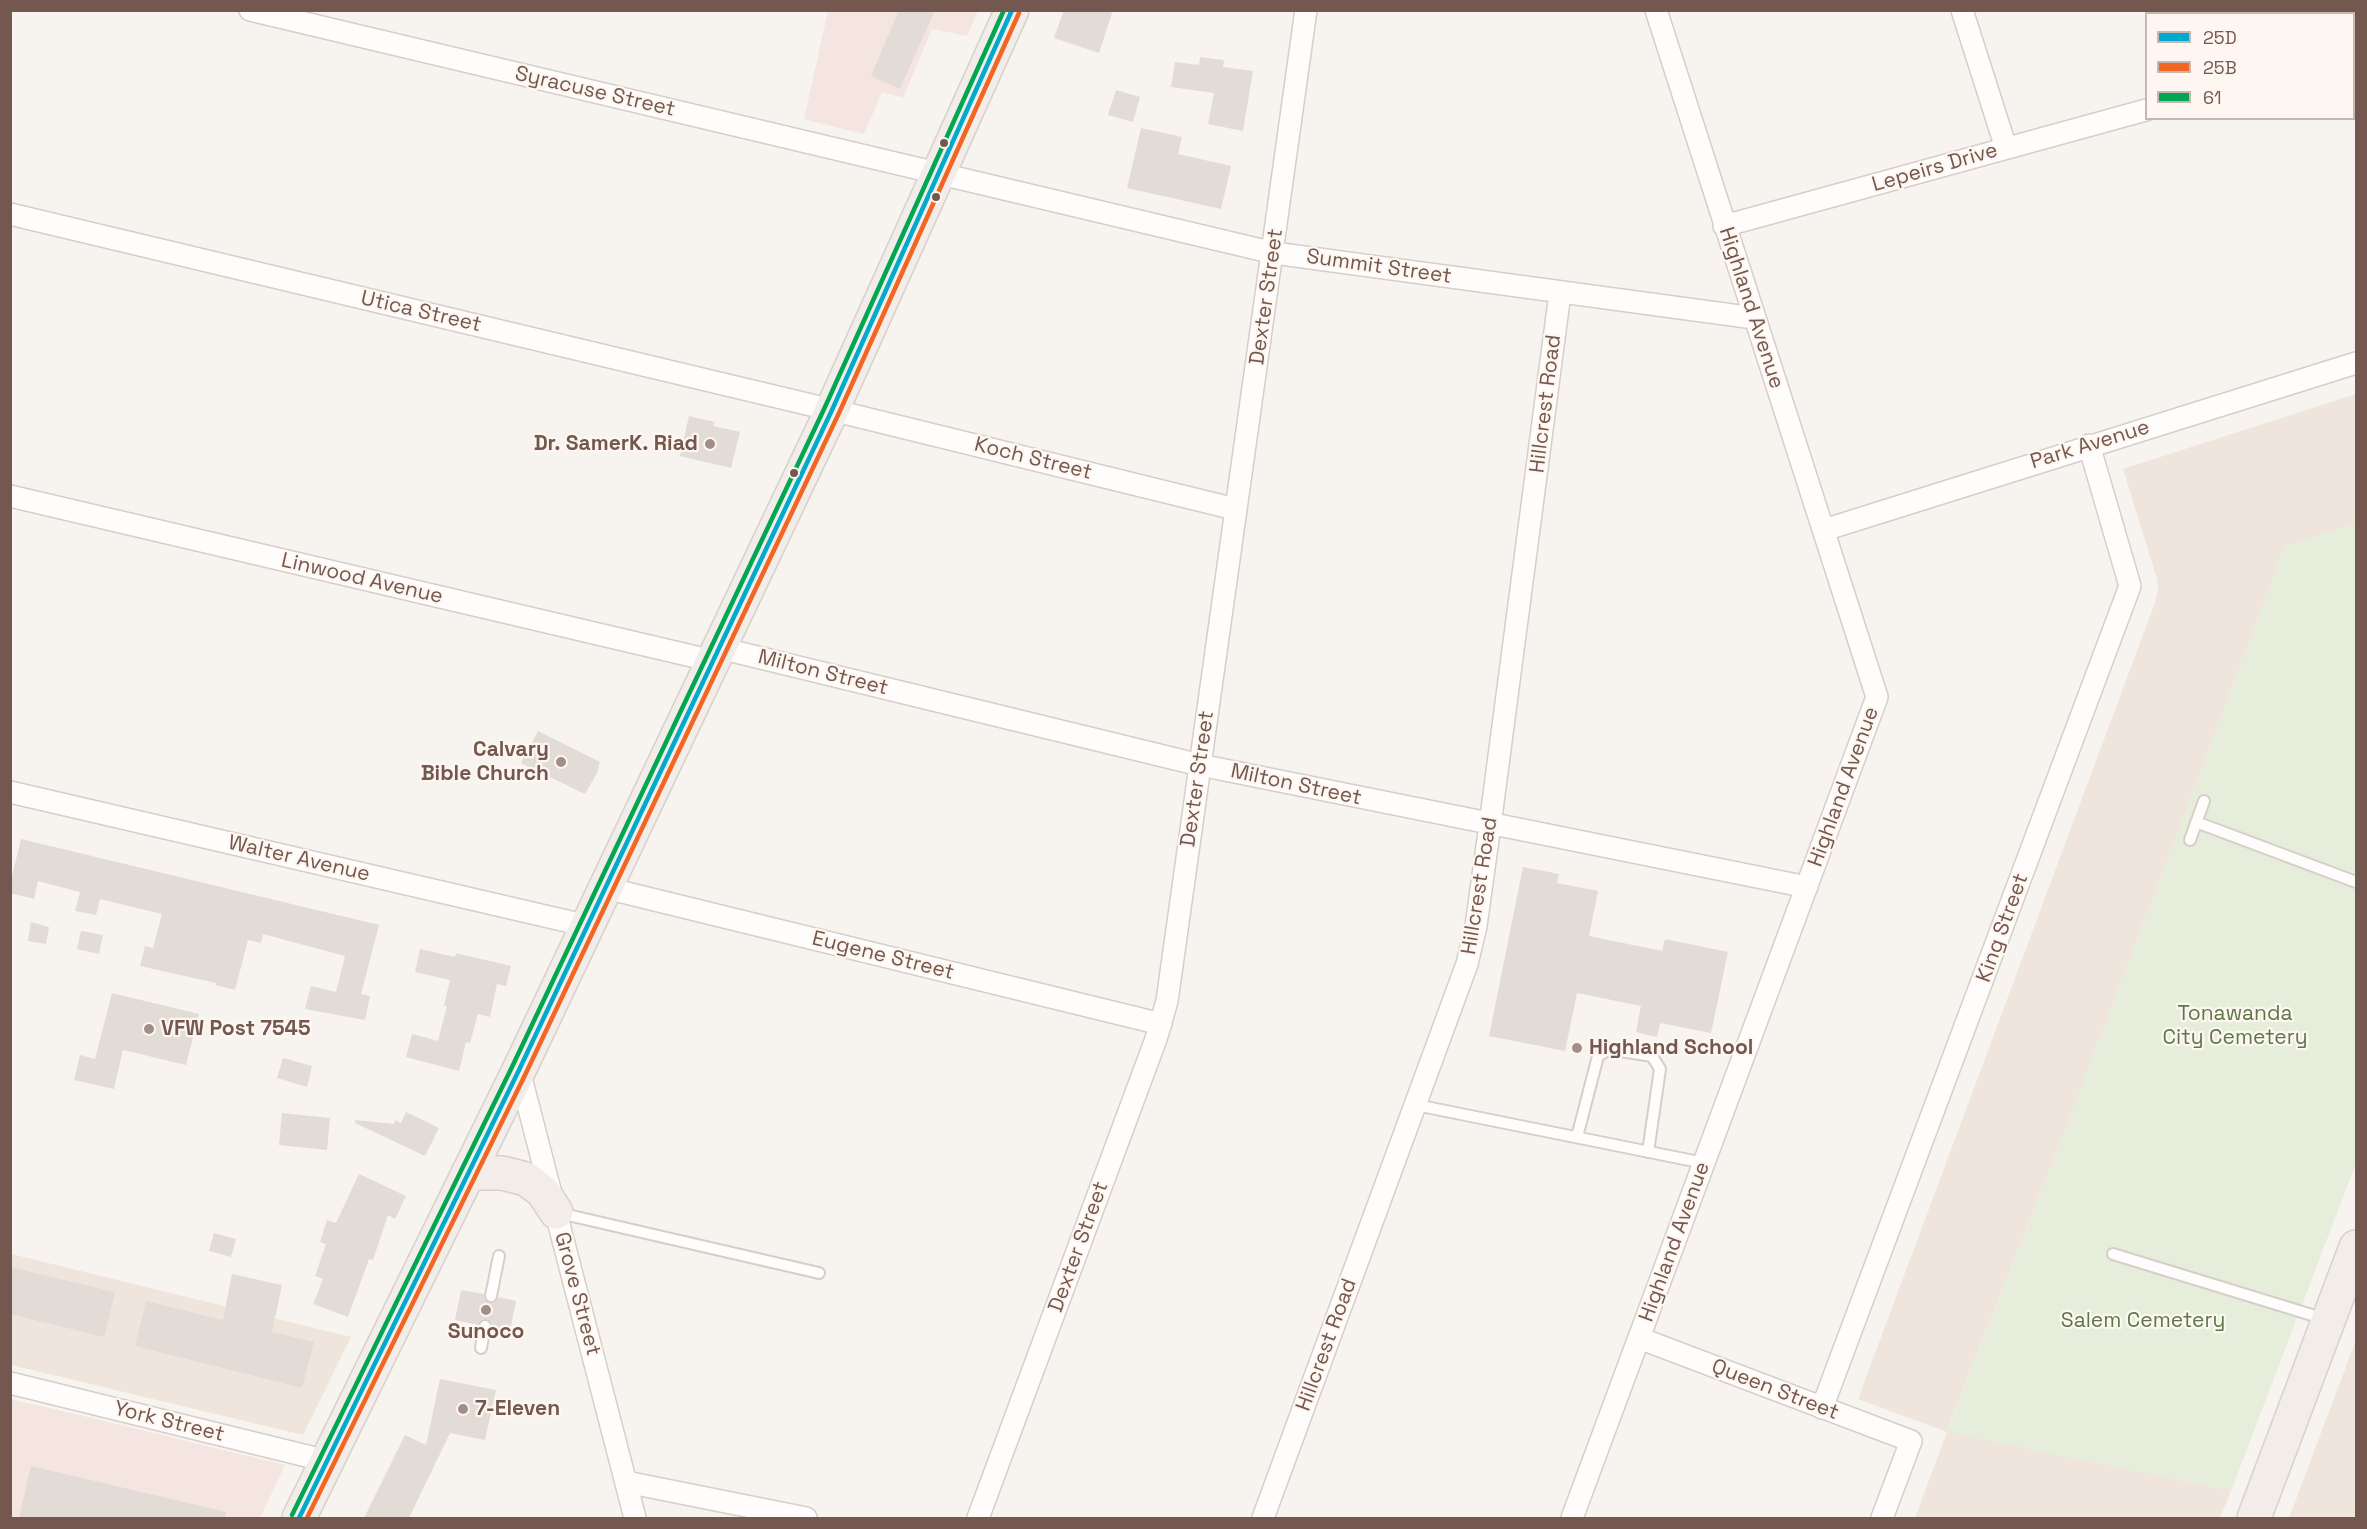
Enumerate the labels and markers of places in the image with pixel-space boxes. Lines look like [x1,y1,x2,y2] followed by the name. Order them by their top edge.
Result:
[938,137,950,149] unlabelled marker
[930,191,942,203] unlabelled marker
[534,431,698,457] place label: Dr. SamerK. Riad
[703,437,717,451] marker: Dr. SamerK. Riad
[788,467,800,479] unlabelled marker
[421,737,549,787] place label: Calvary Bible Church
[554,755,568,769] marker: Calvary Bible Church
[161,1016,311,1042] place label: VFW Post 7545
[142,1022,156,1036] marker: VFW Post 7545
[1589,1035,1753,1061] place label: Highland School
[1570,1041,1584,1055] marker: Highland School
[479,1303,493,1317] marker: Sunoco
[448,1319,524,1345] place label: Sunoco
[475,1396,560,1422] place label: 7-Eleven
[456,1402,470,1416] marker: 7-Eleven

